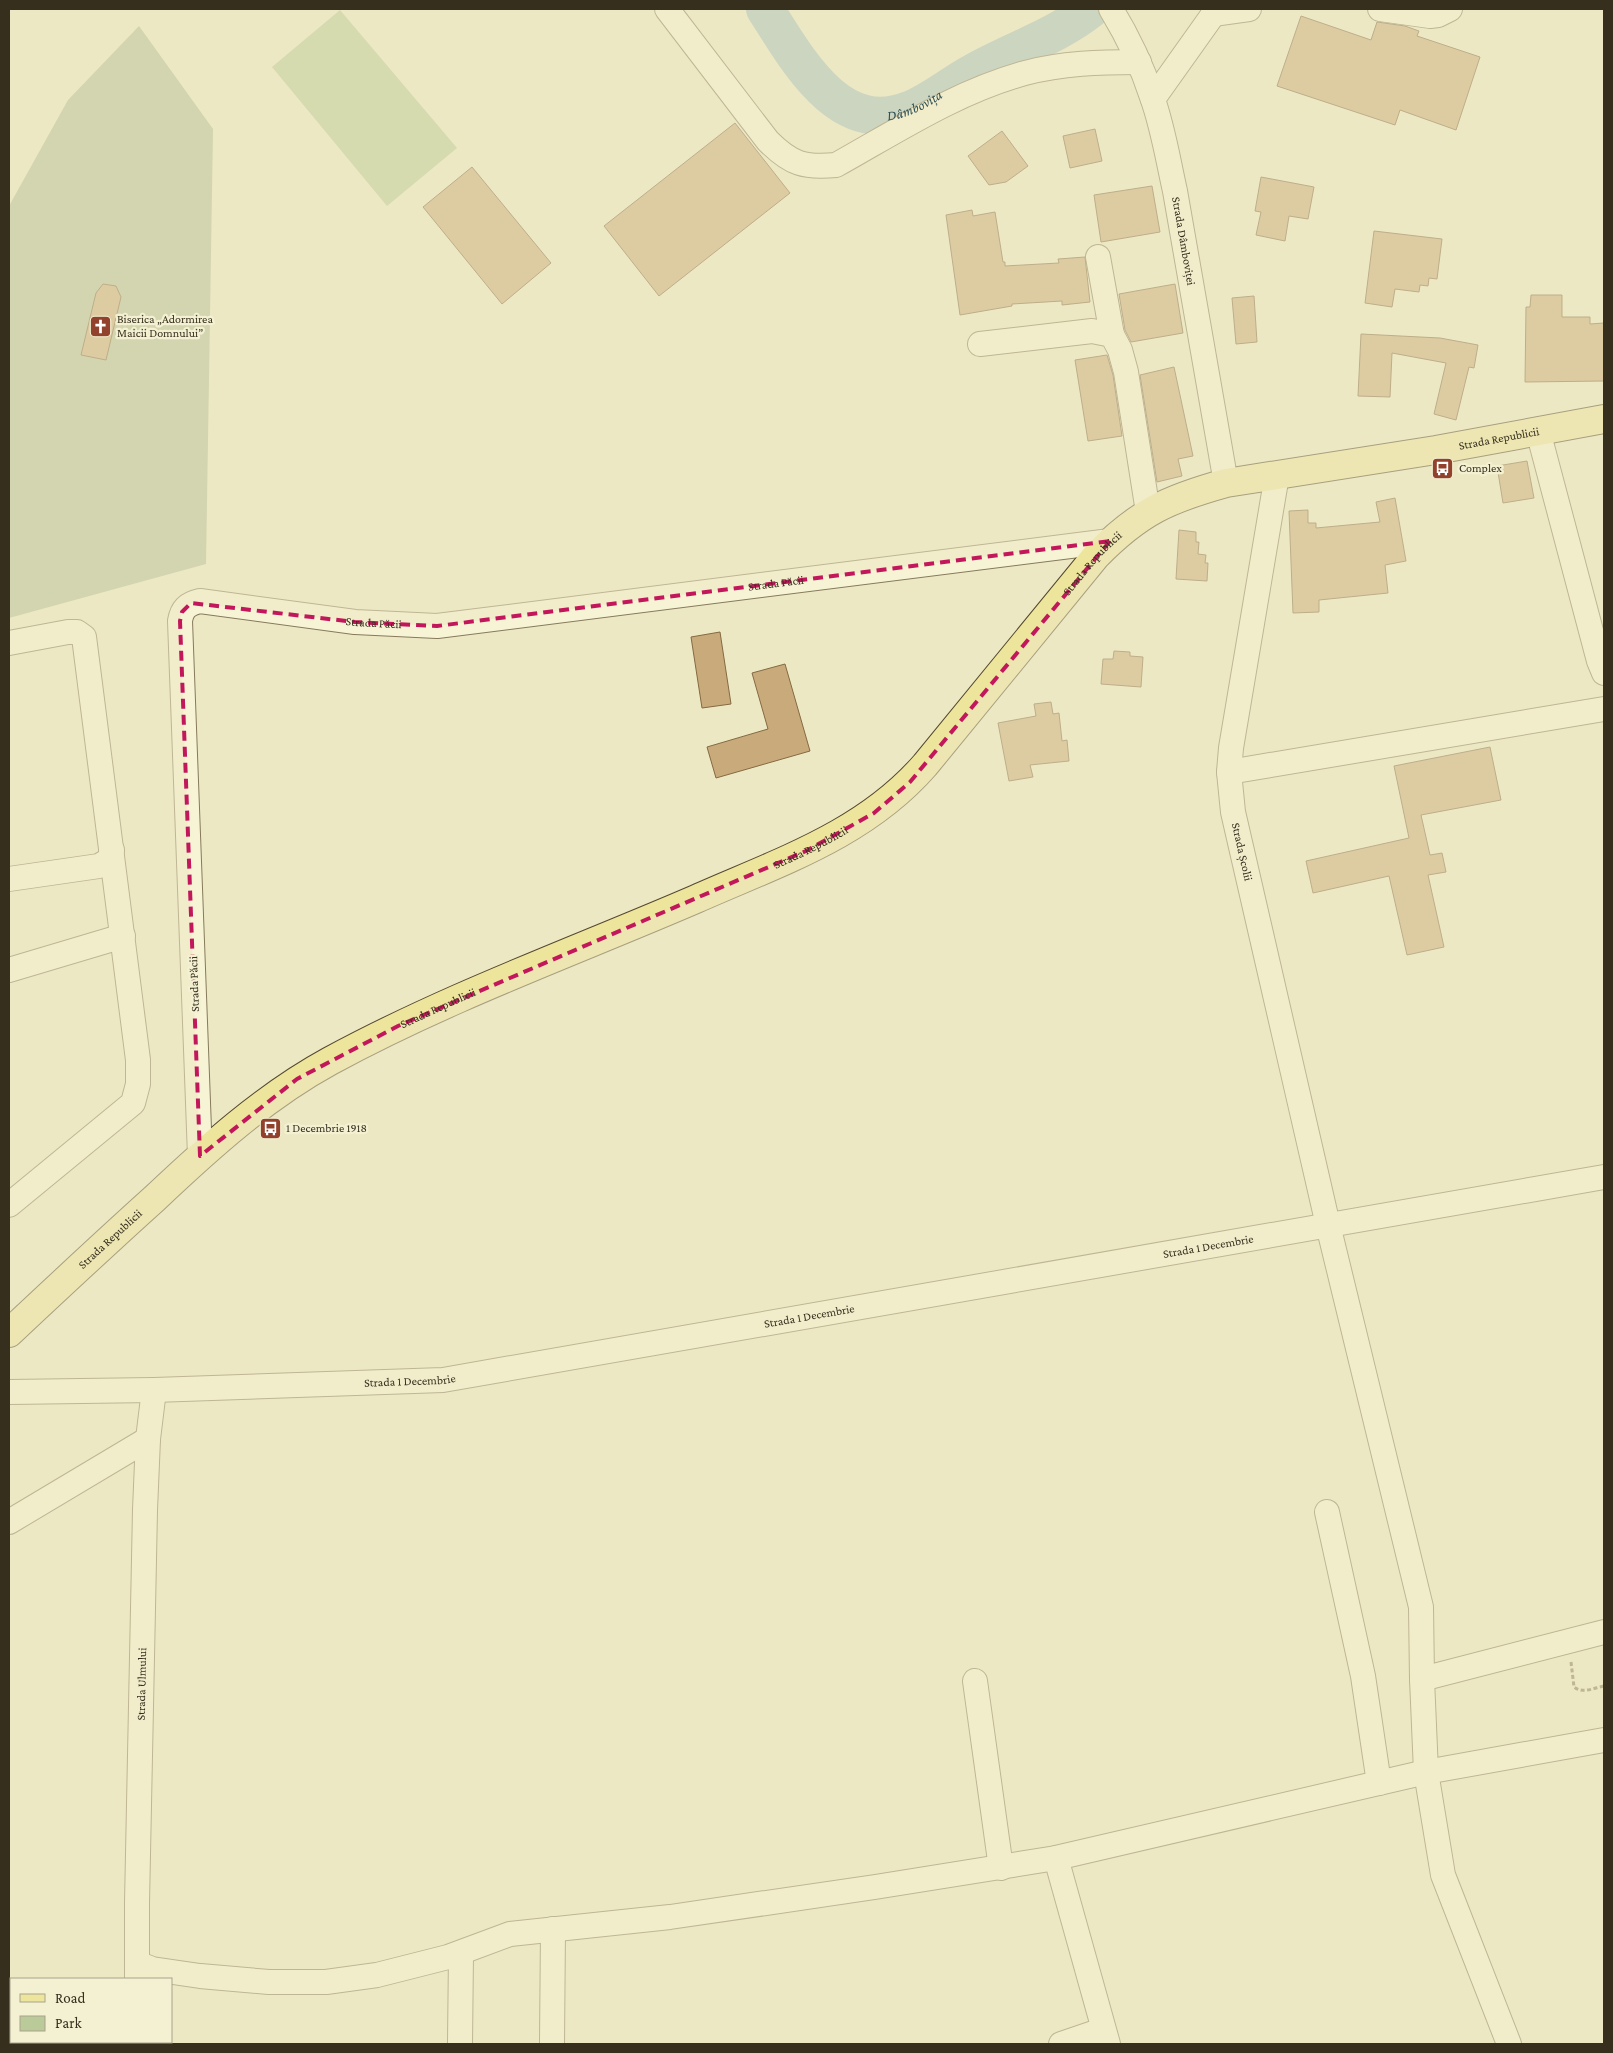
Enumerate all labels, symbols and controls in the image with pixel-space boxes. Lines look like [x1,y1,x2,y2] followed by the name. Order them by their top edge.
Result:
[886,86,945,124] water label: Dâmbovița
[1169,196,1198,286] street label: Strada Dâmboviței
[117,312,213,340] place label: Biserica „Adormirea Maicii Domnului”
[89,314,113,338] church icon: Biserica „Adormirea Maicii Domnului”
[1458,424,1540,453] street label: Strada Republicii
[1431,456,1455,480] bus stop icon: Complex
[1459,461,1502,475] place label: Complex
[1060,528,1125,598] street label: Strada Republicii
[747,573,805,594] street label: Strada Păcii
[345,614,402,631] street label: Strada Păcii
[1229,821,1256,882] street label: Strada Școlii
[771,823,851,872] street label: Strada Republicii
[186,956,202,1012] street label: Strada Păcii
[398,985,478,1031] street label: Strada Republicii
[258,1116,282,1140] bus stop icon: 1 Decembrie 1918
[286,1121,367,1135] place label: 1 Decembrie 1918
[75,1206,145,1272] street label: Strada Republicii
[1162,1231,1255,1261] street label: Strada 1 Decembrie
[763,1301,856,1331] street label: Strada 1 Decembrie
[364,1371,457,1390] street label: Strada 1 Decembrie
[134,1647,149,1721] street label: Strada Ulmului
[10,1978,172,2043] legend
[55,1990,86,2006] text: Road
[55,2015,82,2031] text: Park

